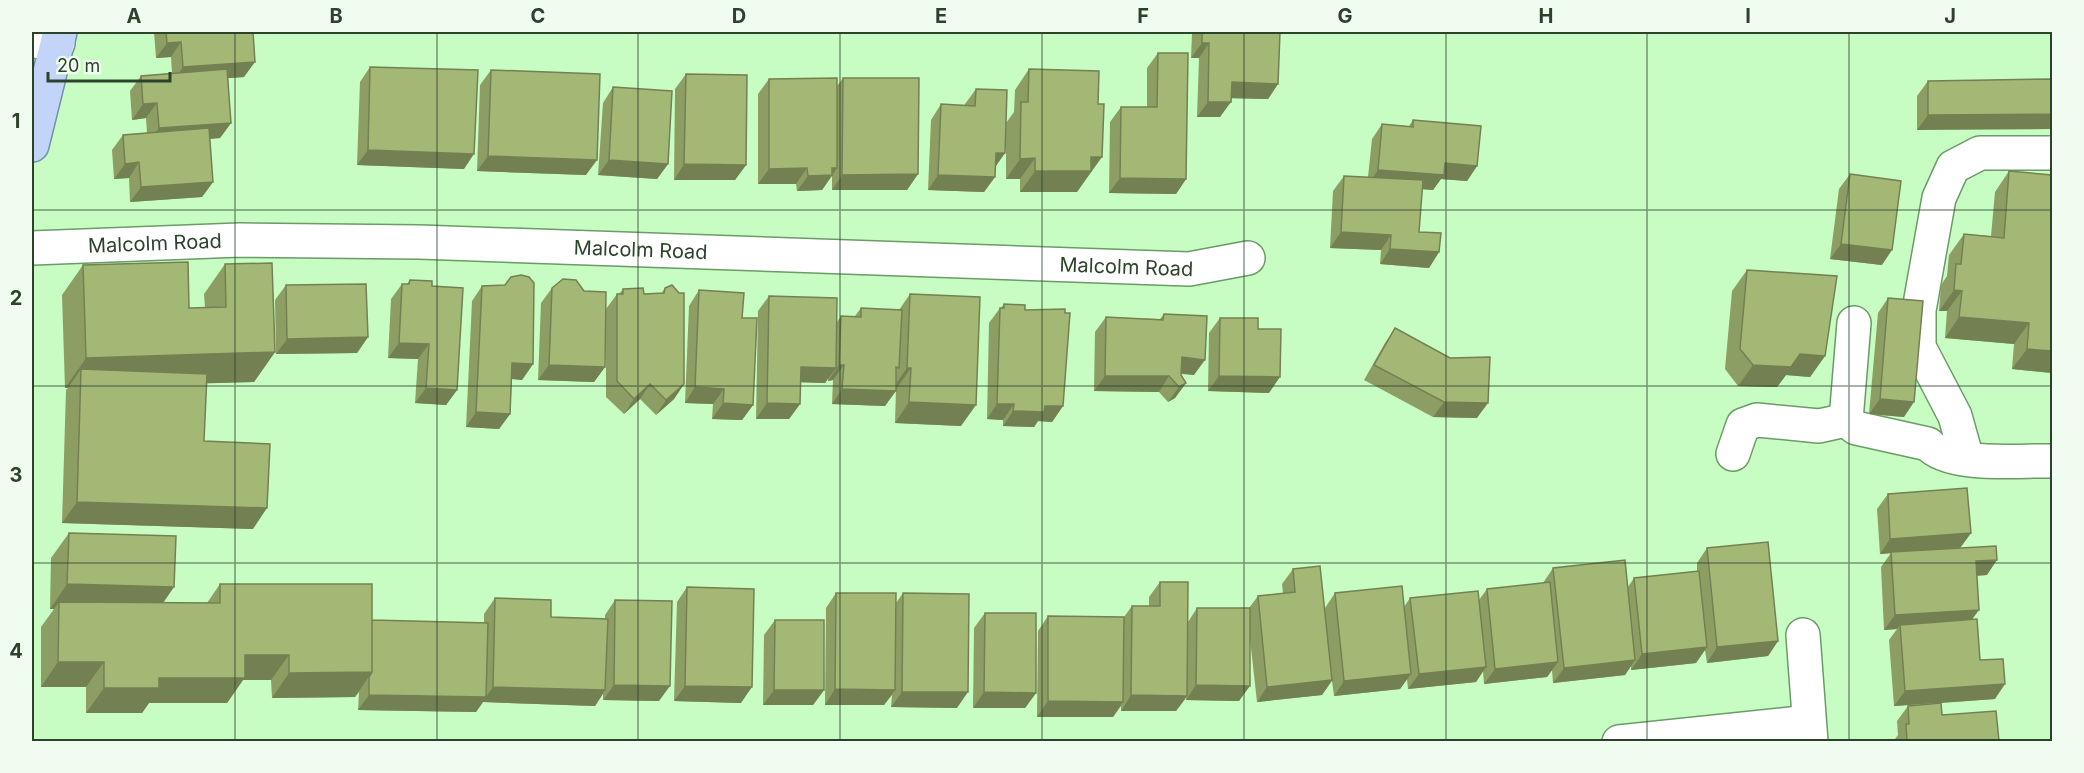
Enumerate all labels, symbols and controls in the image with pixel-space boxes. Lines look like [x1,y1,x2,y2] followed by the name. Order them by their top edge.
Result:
[127,4,142,28] text: A
[329,4,343,28] text: B
[531,4,545,28] text: C
[732,4,746,28] text: D
[935,4,947,28] text: E
[1137,4,1149,28] text: F
[1337,4,1353,28] text: G
[1539,4,1553,28] text: H
[1745,4,1751,28] text: I
[1944,4,1956,28] text: J
[48,45,170,83] scale bar
[57,55,100,76] text: 20 m
[12,109,20,133] text: 1
[88,229,222,258] street label: Malcolm Road
[573,235,708,264] street label: Malcolm Road
[1059,252,1194,281] street label: Malcolm Road
[10,286,22,310] text: 2
[10,463,22,487] text: 3
[9,639,23,663] text: 4

